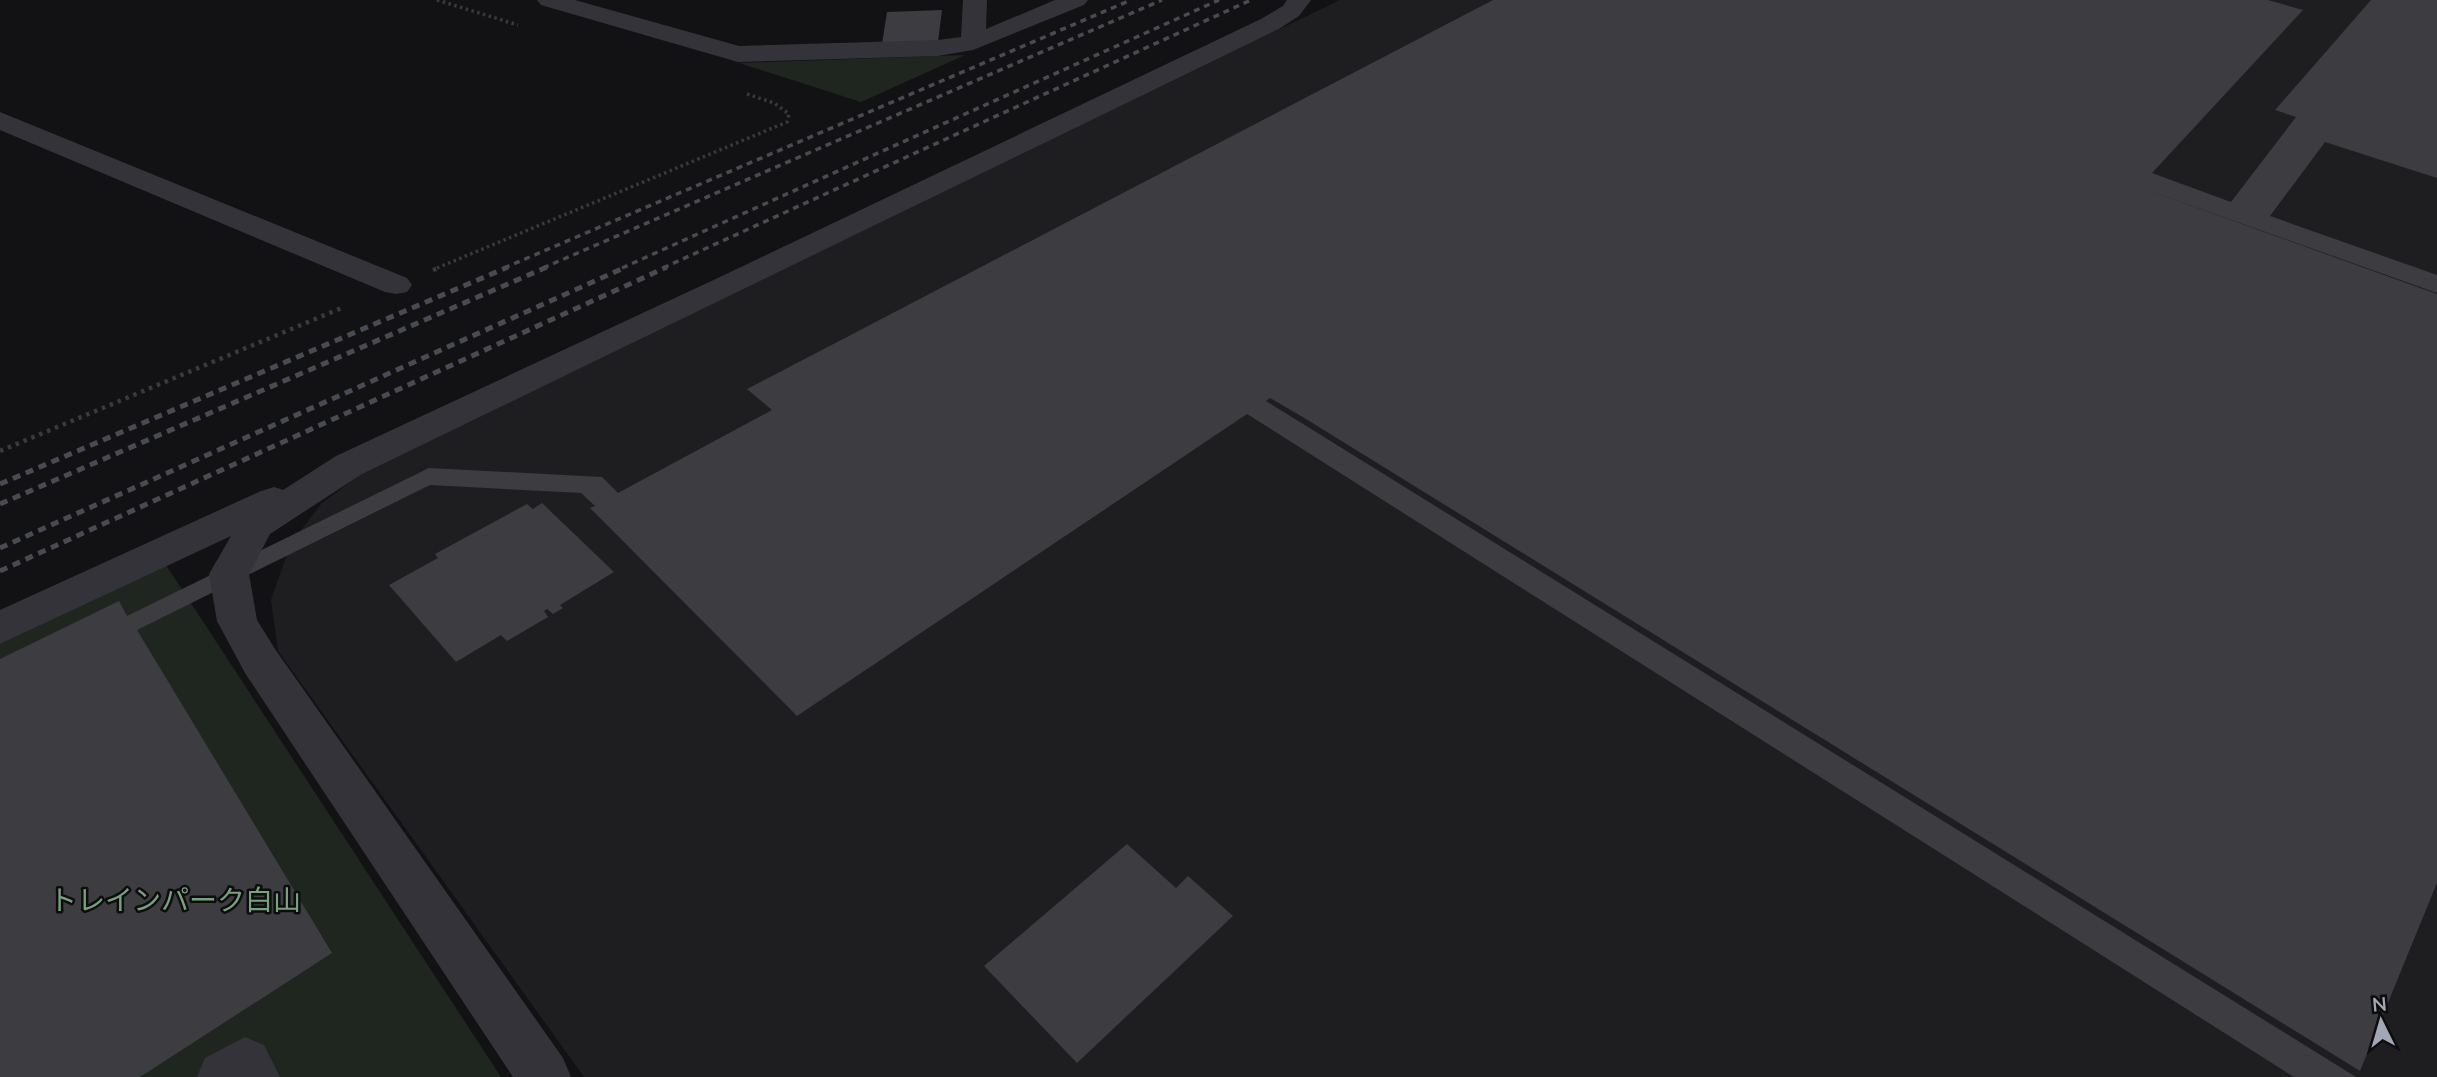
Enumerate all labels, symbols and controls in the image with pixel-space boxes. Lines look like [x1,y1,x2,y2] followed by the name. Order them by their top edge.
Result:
[49,882,301,916] park label: トレインパーク白山
[2346,986,2416,1056] north arrow
[2371,991,2388,1016] text: N

